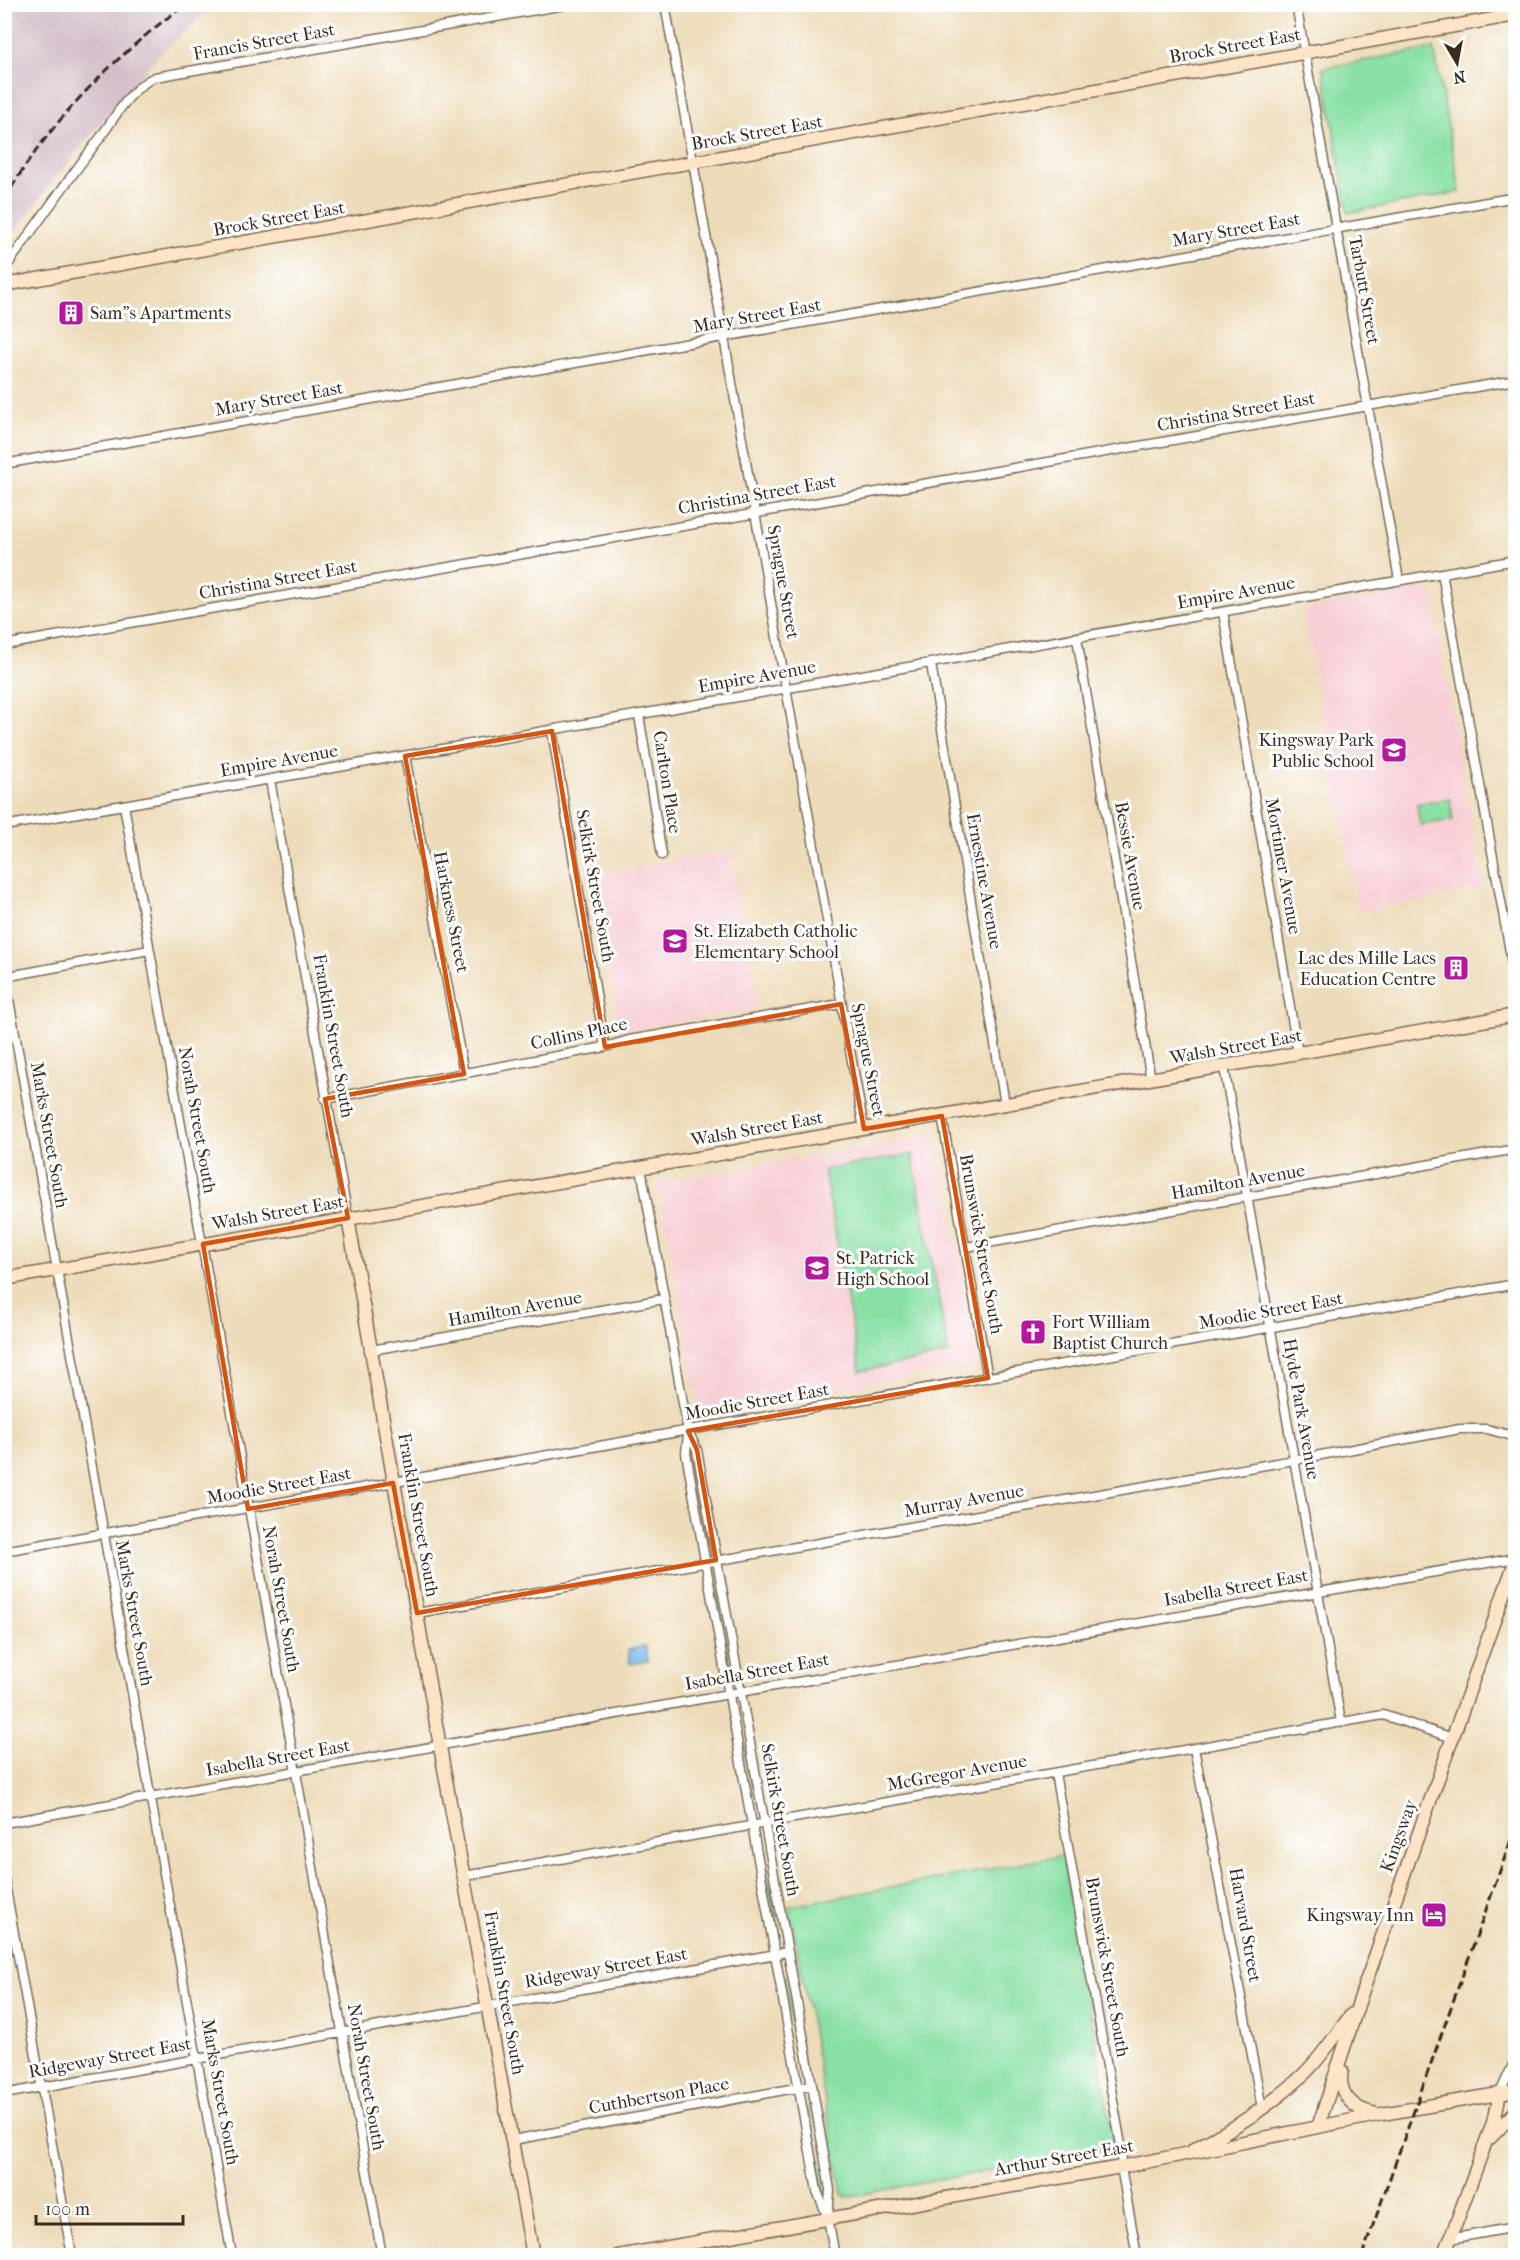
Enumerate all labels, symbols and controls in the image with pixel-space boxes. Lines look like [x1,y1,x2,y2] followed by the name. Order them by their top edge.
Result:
[192,19,337,65] street label: Francis Street East
[1168,24,1303,68] street label: Brock Street East
[1427,33,1487,93] north arrow
[1451,67,1467,88] text: N
[690,111,825,155] street label: Brock Street East
[212,197,347,241] street label: Brock Street East
[1170,208,1302,252] street label: Mary Street East
[1344,234,1384,347] street label: Tarbutt Street
[691,294,823,338] street label: Mary Street East
[56,298,86,328] building icon: Sam"s Apartments
[90,303,231,324] place label: Sam"s Apartments
[213,377,345,421] street label: Mary Street East
[1155,388,1317,436] street label: Christina Street East
[676,471,838,519] street label: Christina Street East
[763,523,803,641] street label: Sprague Street
[197,556,359,604] street label: Christina Street East
[1175,572,1297,614] street label: Empire Avenue
[696,656,818,698] street label: Empire Avenue
[649,729,685,835] street label: Carlton Place
[1258,730,1375,772] place label: Kingsway Park Public School
[1379,735,1409,765] school or university icon: Kingsway Park Public School
[218,740,340,782] street label: Empire Avenue
[1261,796,1305,936] street label: Mortimer Avenue
[1110,800,1150,912] street label: Bessie Avenue
[571,808,619,964] street label: Selkirk Street South
[962,811,1006,951] street label: Ernestine Avenue
[429,850,473,975] street label: Harkness Street
[694,921,857,963] place label: St. Elizabeth Catholic Elementary School
[660,926,690,956] school or university icon: St. Elizabeth Catholic Elementary School
[1298,948,1436,990] place label: Lac des Mille Lacs Education Centre
[308,952,358,1120] street label: Franklin Street South
[1441,953,1471,983] building icon: Lac des Mille Lacs Education Centre
[847,1001,889,1119] street label: Sprague Street
[529,1013,629,1054] street label: Collins Place
[1167,1025,1304,1069] street label: Walsh Street East
[174,1045,220,1195] street label: Norah Street South
[26,1060,72,1210] street label: Marks Street South
[688,1107,825,1151] street label: Walsh Street East
[955,1152,1007,1336] street label: Brunswick Street South
[1169,1160,1307,1204] street label: Hamilton Avenue
[209,1191,346,1235] street label: Walsh Street East
[836,1248,929,1290] place label: St. Patrick High School
[802,1253,832,1283] school or university icon: St. Patrick High School
[446,1287,584,1331] street label: Hamilton Avenue
[1197,1288,1345,1334] street label: Moodie Street East
[1052,1312,1168,1354] place label: Fort William Baptist Church
[1018,1317,1048,1347] church icon: Fort William Baptist Church
[1278,1337,1324,1481] street label: Hyde Park Avenue
[683,1379,831,1425] street label: Moodie Street East
[393,1431,443,1599] street label: Franklin Street South
[205,1463,353,1509] street label: Moodie Street East
[902,1480,1026,1522] street label: Murray Avenue
[258,1524,304,1674] street label: Norah Street South
[111,1538,157,1688] street label: Marks Street South
[1162,1565,1310,1611] street label: Isabella Street East
[683,1649,831,1695] street label: Isabella Street East
[204,1735,352,1781] street label: Isabella Street East
[756,1742,804,1898] street label: Selkirk Street South
[885,1750,1029,1796] street label: McGregor Avenue
[1376,1795,1422,1875] street label: Kingsway
[1225,1866,1266,1984] street label: Harvard Street
[1081,1875,1133,2059] street label: Brunswick Street South
[1419,1900,1449,1930] hotel icon: Kingsway Inn
[1306,1905,1415,1926] place label: Kingsway Inn
[479,1909,529,2077] street label: Franklin Street South
[523,1943,690,1993] street label: Ridgeway Street East
[343,2002,389,2152] street label: Norah Street South
[197,2017,243,2167] street label: Marks Street South
[27,2033,194,2083] street label: Ridgeway Street East
[587,2073,731,2119] street label: Cuthbertson Place
[992,2135,1136,2181] street label: Arthur Street East
[36,2188,183,2226] scale bar
[45,2199,90,2220] text: 100 m

